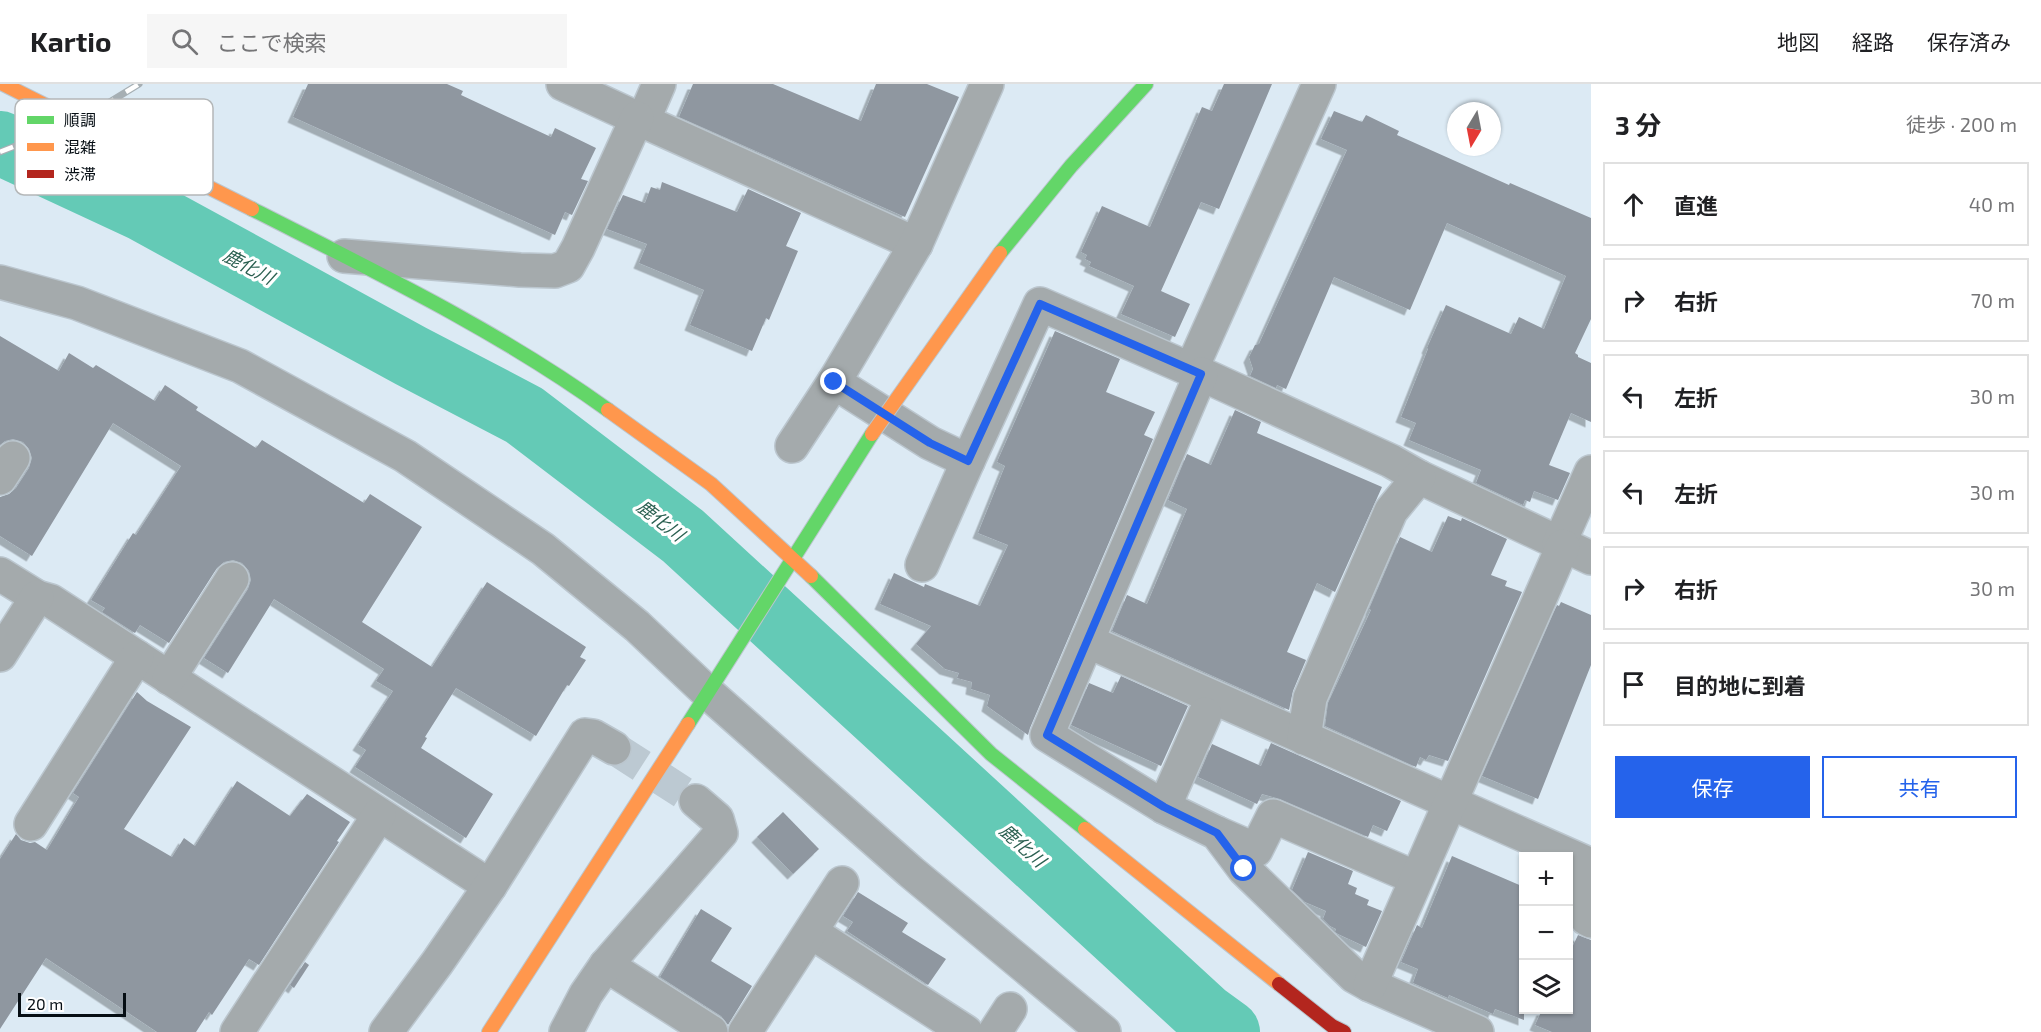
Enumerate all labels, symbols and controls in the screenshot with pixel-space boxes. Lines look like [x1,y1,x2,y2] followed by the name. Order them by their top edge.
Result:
[147,14,567,68] search box
[30,24,111,58] text: Kartio
[168,25,201,58] icon: search
[216,29,326,55] text: ここで検索
[1777,29,1819,54] text: 地図
[1852,29,1894,54] text: 経路
[1927,29,2011,54] text: 保存済み
[15,99,213,195] legend
[1447,102,1501,156] north arrow
[1615,109,1661,140] text: 3 分
[64,110,96,129] text: 順調
[1906,112,2017,136] text: 徒歩 · 200 m
[64,137,96,156] text: 混雑
[64,164,96,183] text: 渋滞
[1617,188,1650,221] icon: ahead
[1674,192,1718,218] text: 直進
[1969,192,2015,216] text: 40 m
[220,244,280,289] water label: 鹿化川
[1617,284,1650,317] icon: right
[1674,288,1718,314] text: 右折
[1971,288,2015,312] text: 70 m
[820,368,846,394] route end
[1617,380,1650,413] icon: left
[1674,384,1718,410] text: 左折
[1970,384,2015,408] text: 30 m
[1617,476,1650,509] icon: left
[1674,480,1718,506] text: 左折
[1970,480,2015,504] text: 30 m
[633,495,691,547] water label: 鹿化川
[1617,572,1650,605] icon: right
[1674,576,1718,602] text: 右折
[1970,576,2015,600] text: 30 m
[1617,668,1650,701] icon: arrive
[1674,672,1806,698] text: 目的地に到着
[1615,756,1810,818] button: 保存
[1822,756,2017,818] button: 共有
[996,819,1052,873] water label: 鹿化川
[1519,852,1573,1014] map controls
[1519,852,1573,906] button: +
[1230,855,1256,881] route start
[1519,906,1573,960] button: −
[1519,960,1573,1014] button: layers
[18,990,126,1018] scale bar
[27,994,63,1013] text: 20 m

